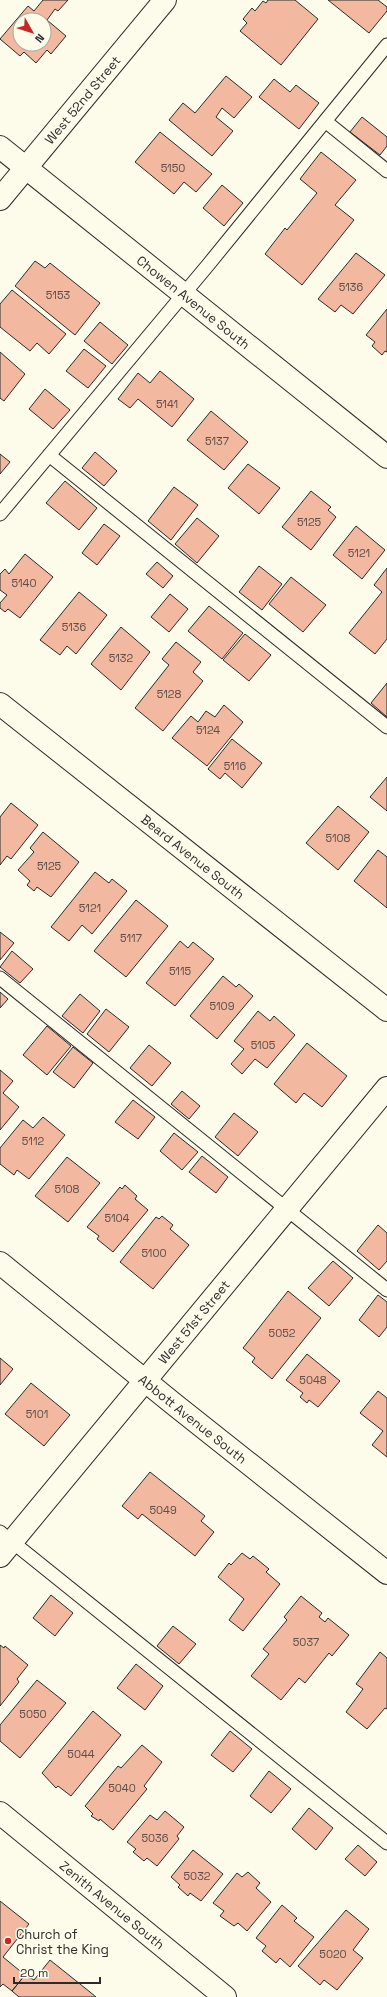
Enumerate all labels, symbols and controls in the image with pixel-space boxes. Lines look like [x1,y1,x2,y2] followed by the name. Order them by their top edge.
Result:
[12,12,52,52] north arrow
[32,31,48,46] text: N
[41,52,124,148] street label: West 52nd Street
[161,161,185,175] house number: 5150
[133,252,253,353] street label: Chowen Avenue South
[339,280,363,294] house number: 5136
[46,288,70,302] house number: 5153
[156,397,178,411] house number: 5141
[205,434,229,448] house number: 5137
[297,515,322,529] house number: 5125
[348,546,370,560] house number: 5121
[12,576,36,590] house number: 5140
[62,620,86,634] house number: 5136
[109,651,134,665] house number: 5132
[157,687,181,701] house number: 5128
[196,723,220,737] house number: 5124
[224,759,246,773] house number: 5116
[137,811,248,903] street label: Beard Avenue South
[326,831,351,845] house number: 5108
[37,859,62,873] house number: 5125
[79,901,101,915] house number: 5121
[120,931,142,945] house number: 5117
[169,964,192,978] house number: 5115
[210,999,235,1013] house number: 5109
[251,1038,276,1052] house number: 5105
[22,1134,44,1148] house number: 5112
[55,1182,80,1196] house number: 5108
[105,1211,130,1225] house number: 5104
[141,1246,167,1260] house number: 5100
[154,1277,234,1367] street label: West 51st Street
[269,1326,296,1340] house number: 5052
[135,1371,250,1468] street label: Abbott Avenue South
[299,1373,327,1387] house number: 5048
[26,1407,48,1421] house number: 5101
[149,1503,177,1517] house number: 5049
[293,1635,319,1649] house number: 5037
[19,1707,47,1721] house number: 5050
[67,1747,95,1761] house number: 5044
[108,1781,136,1795] house number: 5040
[141,1831,169,1845] house number: 5036
[56,1857,168,1953] street label: Zenith Avenue South
[184,1869,211,1883] house number: 5032
[16,1926,109,1958] place label: Church of Christ the King
[3,1936,13,1946] marker: Church of Christ the King
[319,1947,347,1961] house number: 5020
[14,1959,100,1985] scale bar
[20,1965,48,1981] text: 20 m

